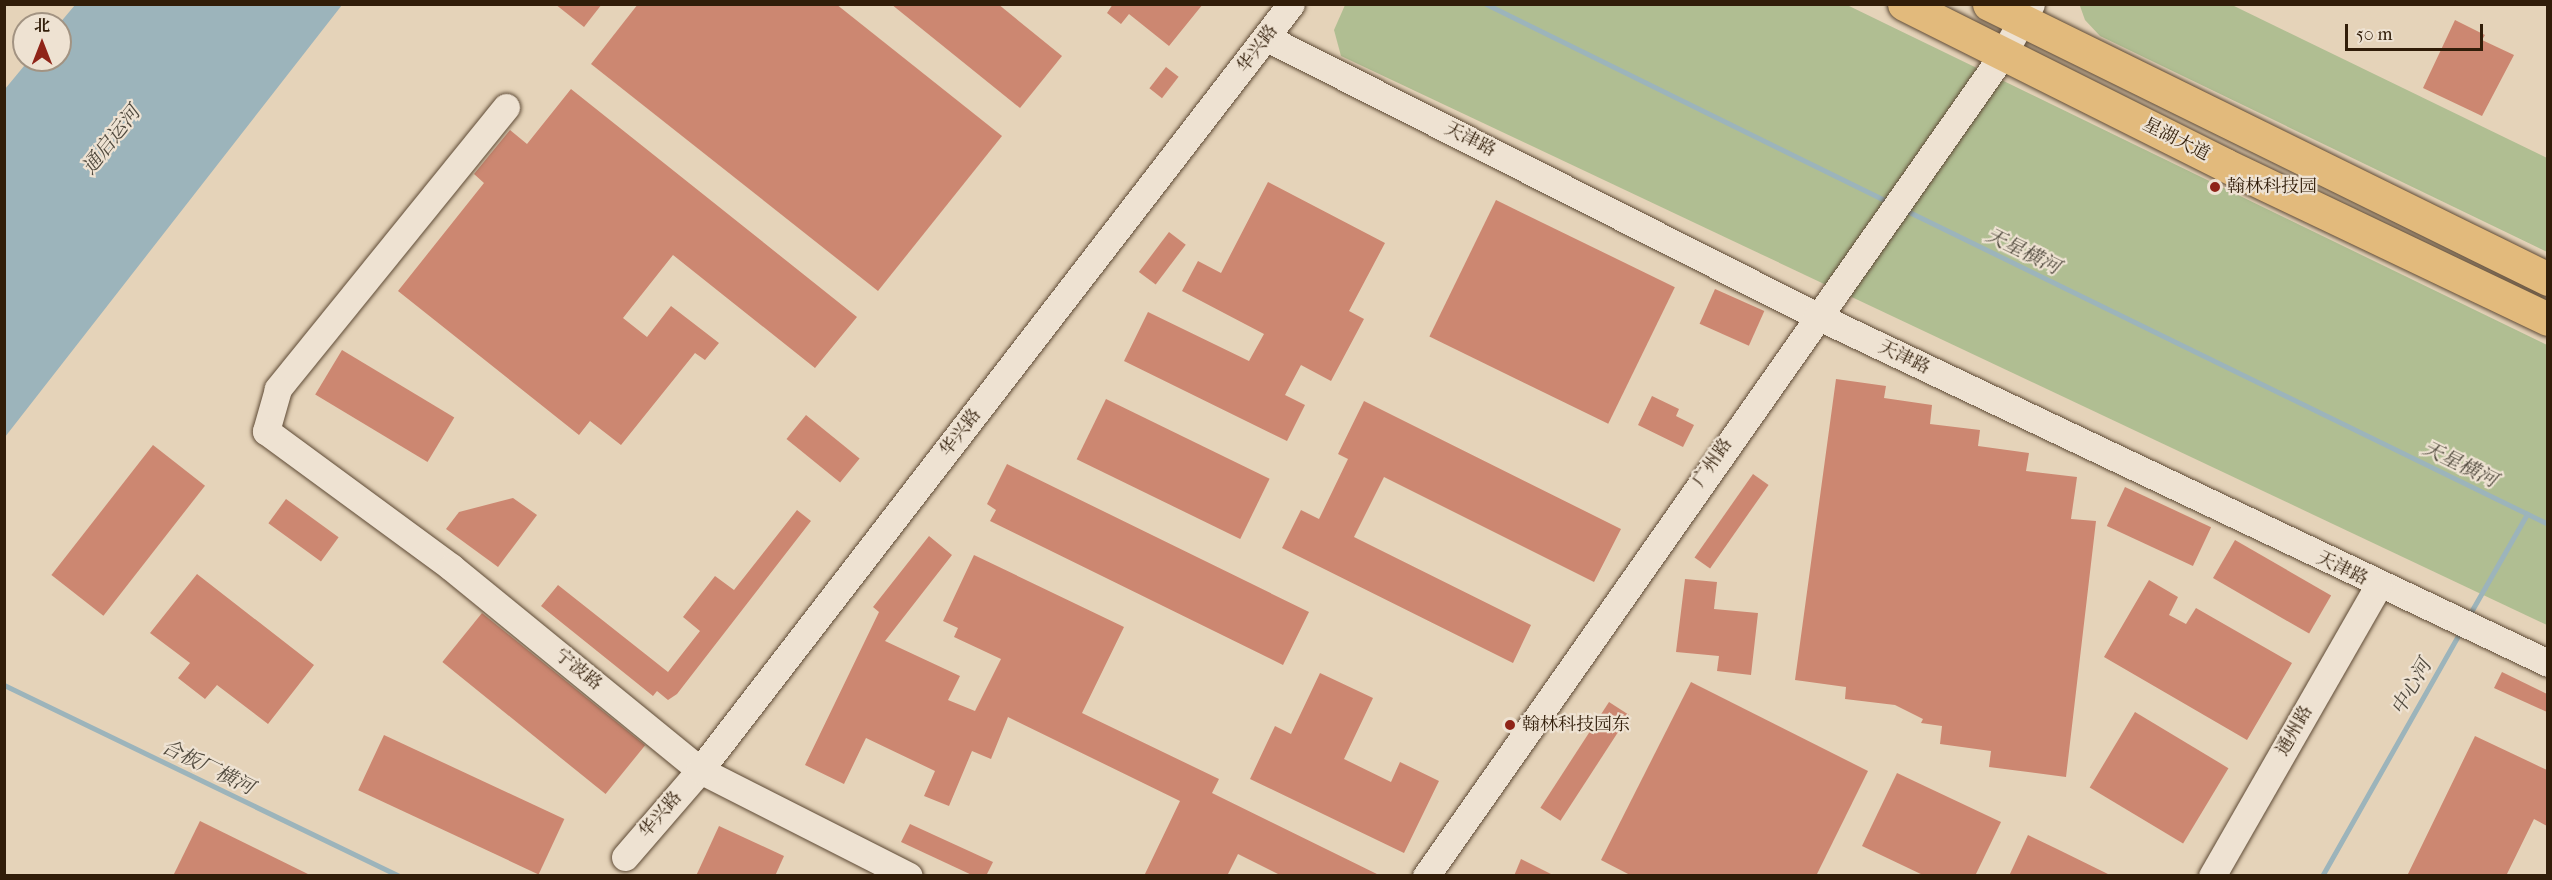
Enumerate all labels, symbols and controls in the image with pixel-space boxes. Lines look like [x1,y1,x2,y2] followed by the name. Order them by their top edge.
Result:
[12,12,72,72] north arrow
[2348,12,2486,50] scale bar
[34,16,50,35] text: 北
[1233,21,1283,77] street label: 华兴路
[2356,24,2392,45] text: 50 m
[77,101,145,179] water label: 通启运河
[2139,114,2213,166] street label: 星湖大道
[1441,118,1499,162] street label: 天津路
[2227,176,2317,198] place label: 翰林科技园
[2208,180,2222,194] marker: 翰林科技园
[1982,223,2064,279] water label: 天星横河
[1875,336,1933,380] street label: 天津路
[936,405,986,461] street label: 华兴路
[1689,435,1737,491] street label: 广州路
[2419,436,2501,492] water label: 天星横河
[2313,547,2371,591] street label: 天津路
[550,645,606,695] street label: 宁波路
[2386,655,2436,719] water label: 中心河
[2272,702,2318,760] street label: 通州路
[1522,714,1630,736] place label: 翰林科技园东
[1503,718,1517,732] marker: 翰林科技园东
[158,734,258,800] water label: 合板厂横河
[635,788,687,842] street label: 华兴路

